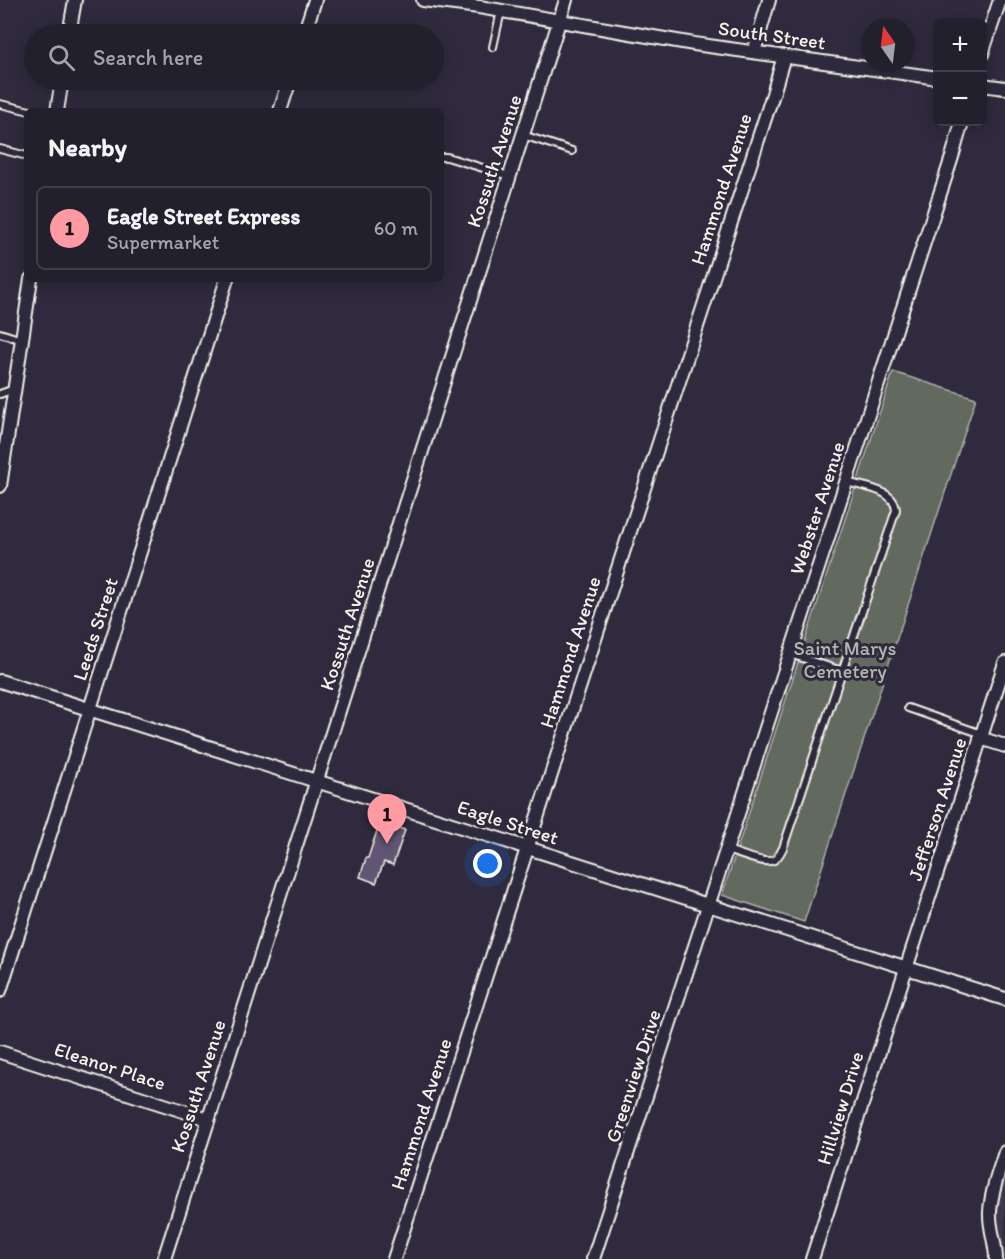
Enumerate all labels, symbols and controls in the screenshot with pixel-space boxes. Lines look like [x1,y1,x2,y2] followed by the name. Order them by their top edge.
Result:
[717,16,828,54] street label: South Street
[861,18,915,72] north arrow
[933,18,987,126] map controls
[933,18,987,72] button: +
[24,24,444,90] search box
[45,41,78,74] icon: search
[93,44,203,71] text: Search here
[933,72,987,126] button: −
[461,92,527,230] street label: Kossuth Avenue
[685,110,757,268] street label: Hammond Avenue
[48,131,127,163] text: Nearby
[107,203,300,230] text: Eagle Street Express
[65,216,74,240] text: 1
[374,216,418,240] text: 60 m
[107,230,219,254] text: Supermarket
[784,439,850,577] street label: Webster Avenue
[314,555,380,693] street label: Kossuth Avenue
[534,573,606,731] street label: Hammond Avenue
[67,574,123,684] street label: Leeds Street
[794,636,896,683] park label: Saint Marys Cemetery
[903,735,971,883] street label: Jefferson Avenue
[368,794,406,844] pin: 1
[454,794,562,850] street label: Eagle Street
[473,849,502,878] your location
[600,1007,666,1145] street label: Greenview Drive
[165,1017,231,1155] street label: Kossuth Avenue
[385,1035,457,1193] street label: Hammond Avenue
[51,1037,169,1095] street label: Eleanor Place
[811,1049,869,1167] street label: Hillview Drive

